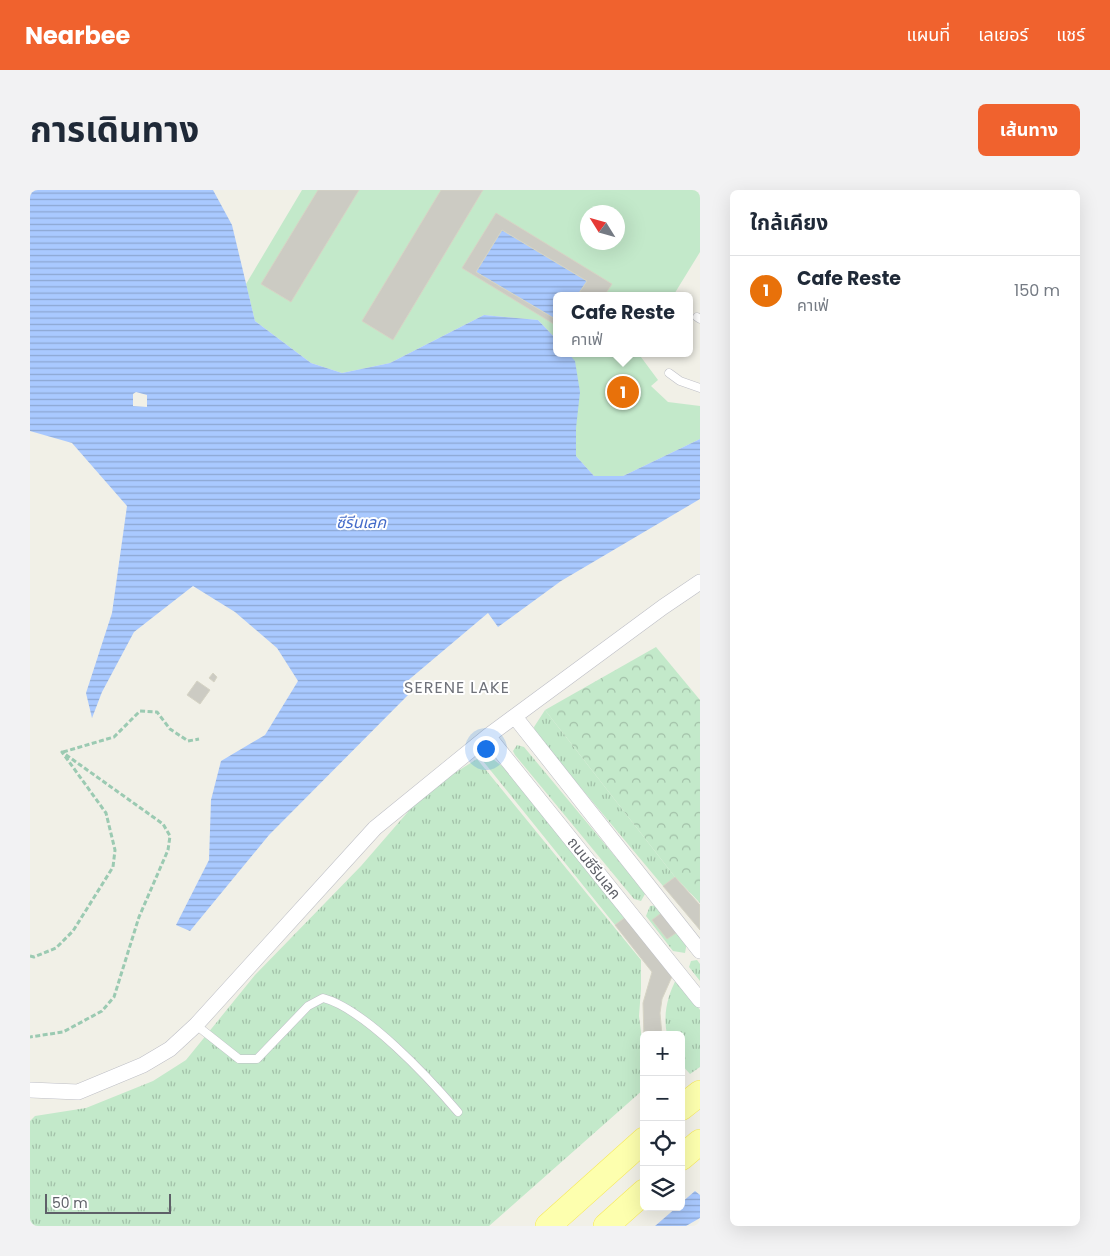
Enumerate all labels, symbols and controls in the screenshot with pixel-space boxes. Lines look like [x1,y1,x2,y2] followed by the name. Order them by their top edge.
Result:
[25,19,130,52] text: Nearbee
[906,22,950,47] text: แผนที่
[978,22,1028,47] text: เลเยอร์
[1056,22,1085,47] text: แชร์
[978,104,1080,156] button: เส้นทาง
[30,105,199,154] text: การเดินทาง
[580,205,625,250] north arrow
[750,208,828,237] text: ใกล้เคียง
[797,265,901,292] text: Cafe Reste
[763,279,769,302] text: 1
[1014,279,1060,302] text: 150 m
[553,292,693,357] popup
[797,294,829,317] text: คาเฟ่
[571,299,675,326] text: Cafe Reste
[571,328,603,351] text: คาเฟ่
[607,373,639,411] pin: 1
[336,511,387,534] water label: ซีรีนเลค
[404,676,510,699] district label: SERENE LAKE
[473,736,499,762] your location
[563,832,626,903] street label: ถนนซีรีนเลค
[640,1031,685,1211] map controls
[640,1031,685,1076] button: +
[640,1076,685,1121] button: −
[640,1121,685,1166] button: locate
[640,1166,685,1211] button: layers
[45,1191,171,1214] scale bar
[52,1193,88,1213] text: 50 m

